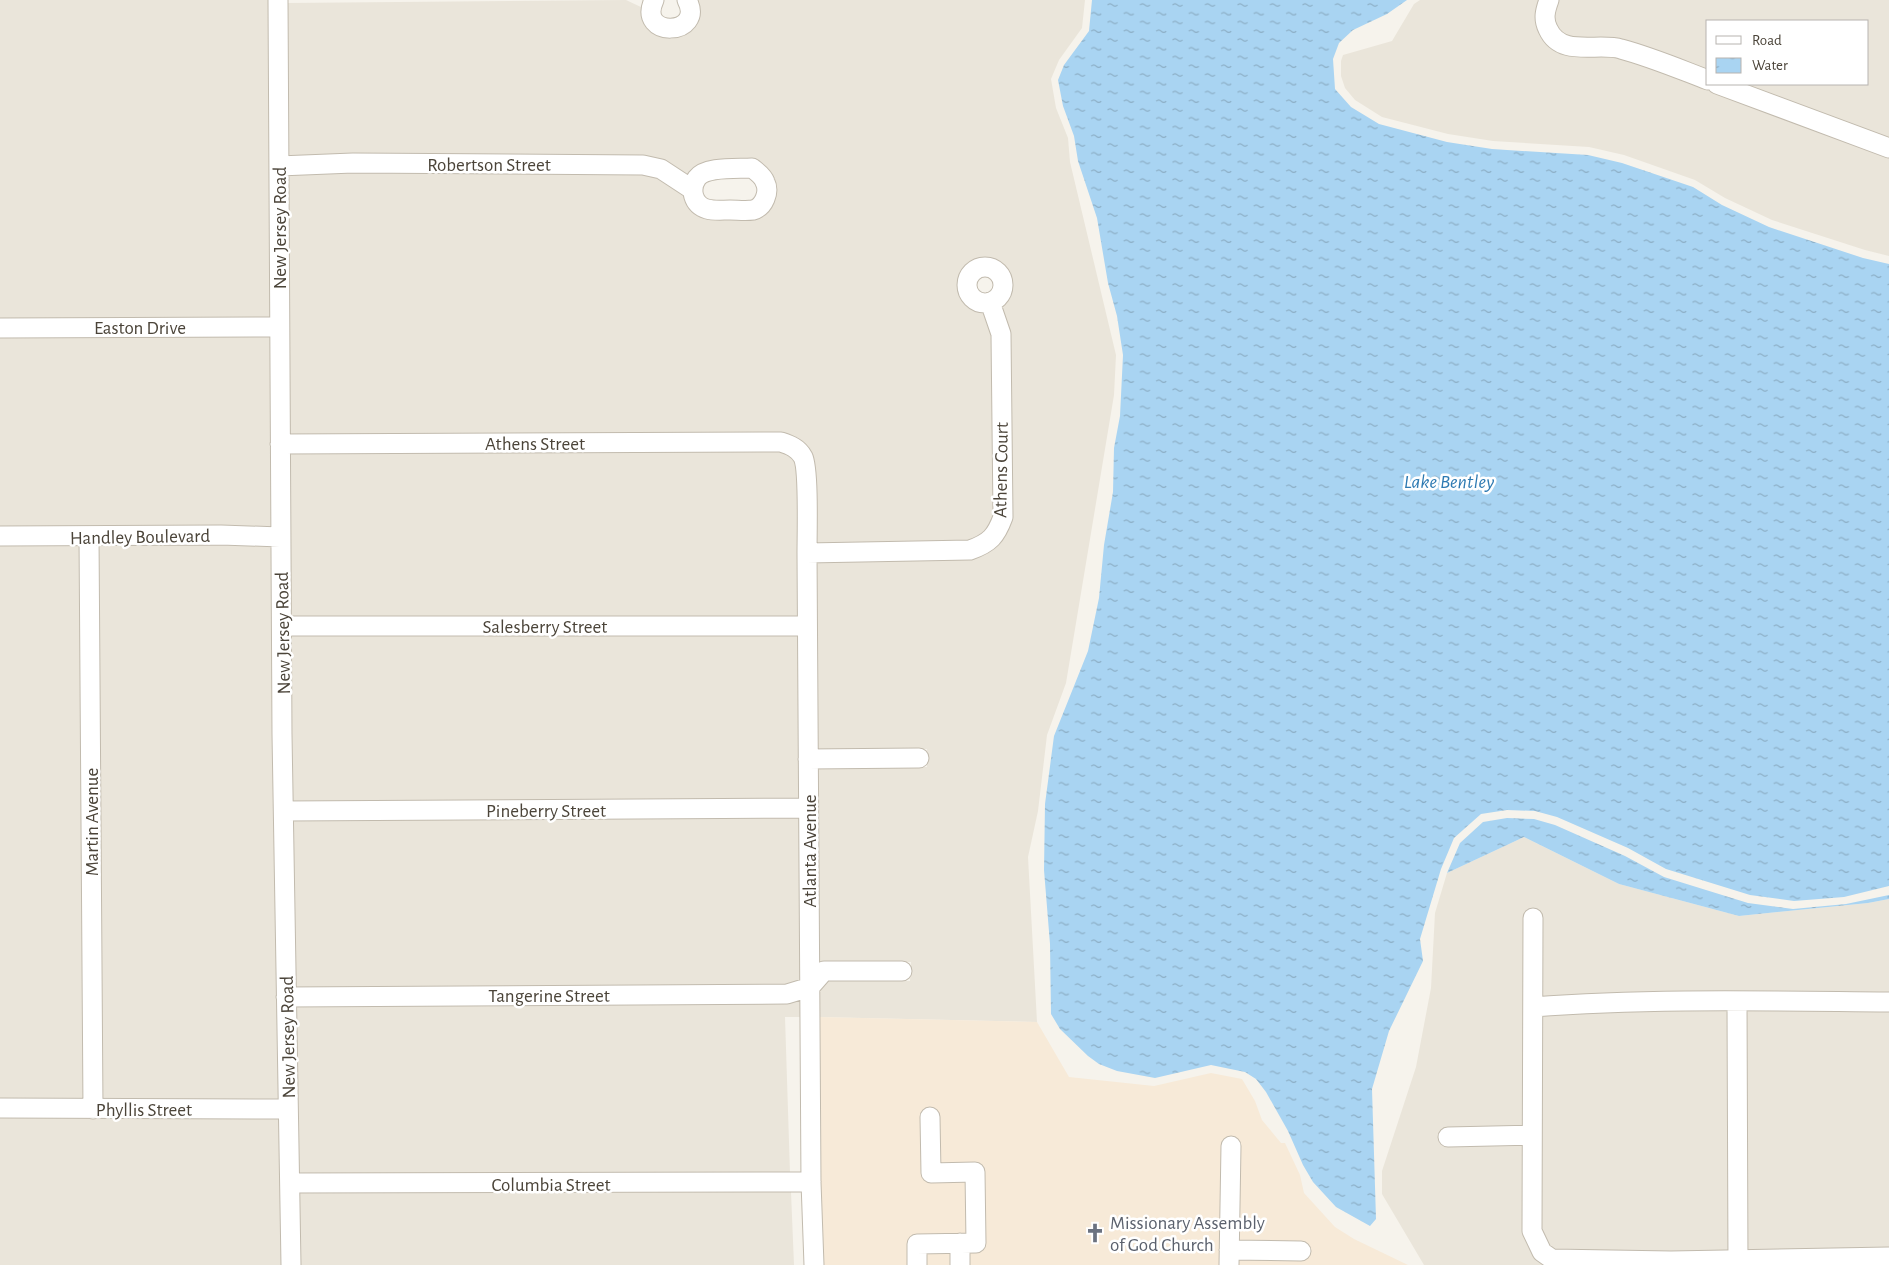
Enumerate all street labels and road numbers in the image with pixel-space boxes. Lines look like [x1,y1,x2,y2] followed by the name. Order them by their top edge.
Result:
[427,156,551,175] street label: Robertson Street
[271,167,290,289] street label: New Jersey Road
[94,319,186,338] street label: Easton Drive
[991,422,1012,518] street label: Athens Court
[485,435,585,454] street label: Athens Street
[70,527,210,548] street label: Handley Boulevard
[273,571,294,694] street label: New Jersey Road
[483,618,607,637] street label: Salesberry Street
[83,768,102,876] street label: Martin Avenue
[801,794,820,908] street label: Atlanta Avenue
[486,802,606,821] street label: Pineberry Street
[278,975,299,1098] street label: New Jersey Road
[488,987,610,1006] street label: Tangerine Street
[96,1101,192,1120] street label: Phyllis Street
[491,1176,611,1195] street label: Columbia Street

